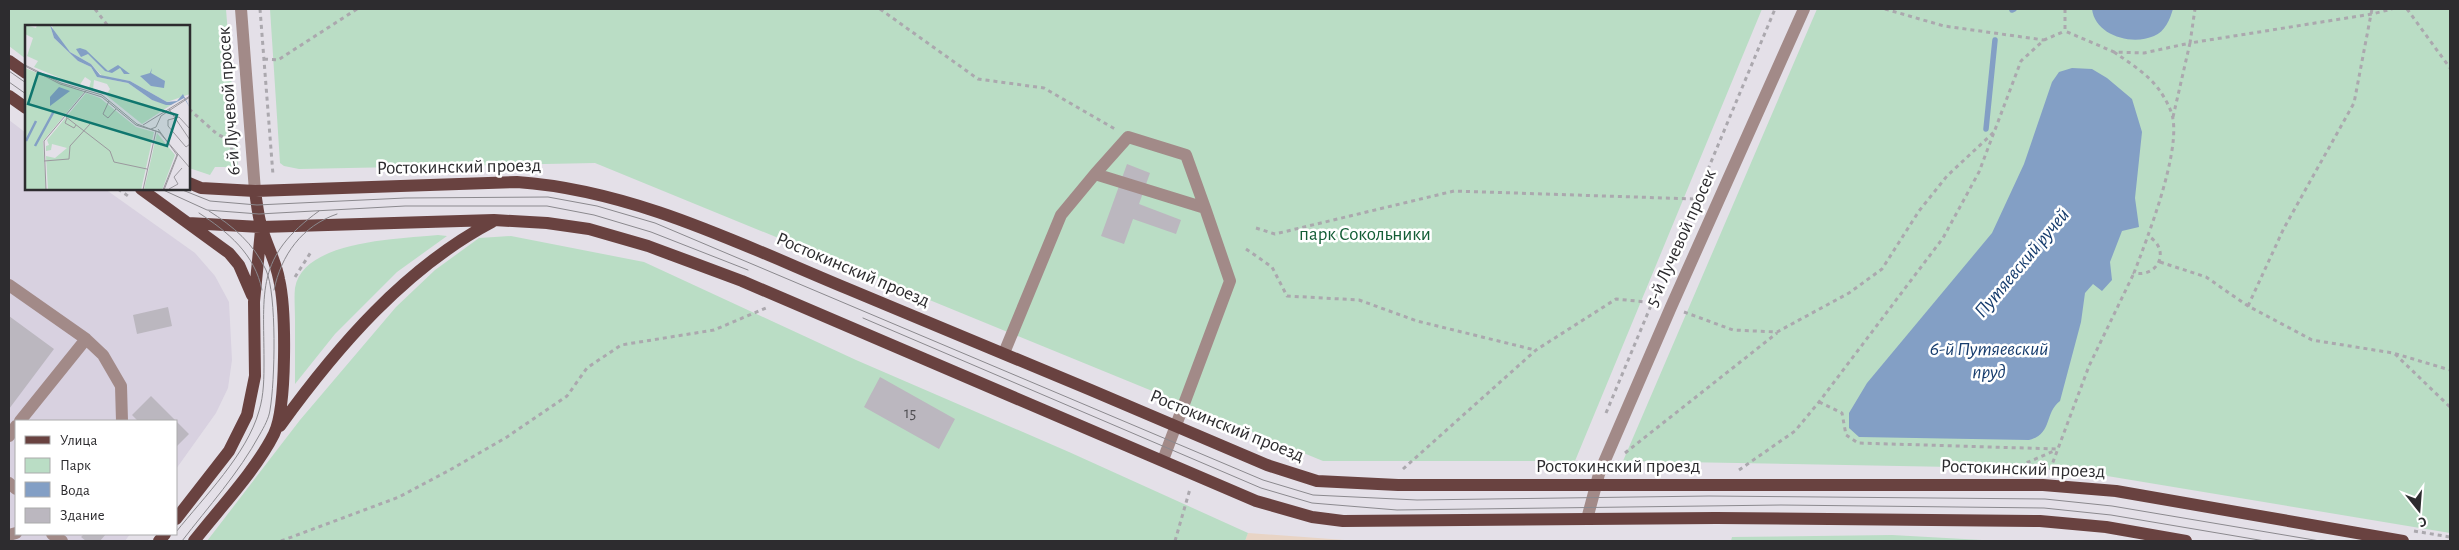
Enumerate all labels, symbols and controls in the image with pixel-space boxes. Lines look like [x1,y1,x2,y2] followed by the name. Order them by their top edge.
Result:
[25,25,190,190] inset map
[214,26,244,176] street label: 6-й Лучевой просек
[377,156,541,178] street label: Ростокинский проезд
[1642,166,1720,310] street label: 5-й Лучевой просек
[1971,205,2073,321] water label: Путяевский ручей
[1299,225,1431,244] park label: парк Сокольники
[774,229,932,311] street label: Ростокинский проезд
[1930,339,2048,382] water label: 6-й Путяевский пруд
[1147,386,1307,466] street label: Ростокинский проезд
[904,405,916,421] house number: 15
[15,420,178,535] legend
[60,433,97,448] text: Улица
[1536,457,1700,476] street label: Ростокинский проезд
[1940,457,2106,481] street label: Ростокинский проезд
[60,458,91,473] text: Парк
[60,483,90,498] text: Вода
[2394,485,2444,535] north arrow
[60,508,105,523] text: Здание
[2417,514,2428,529] text: С

